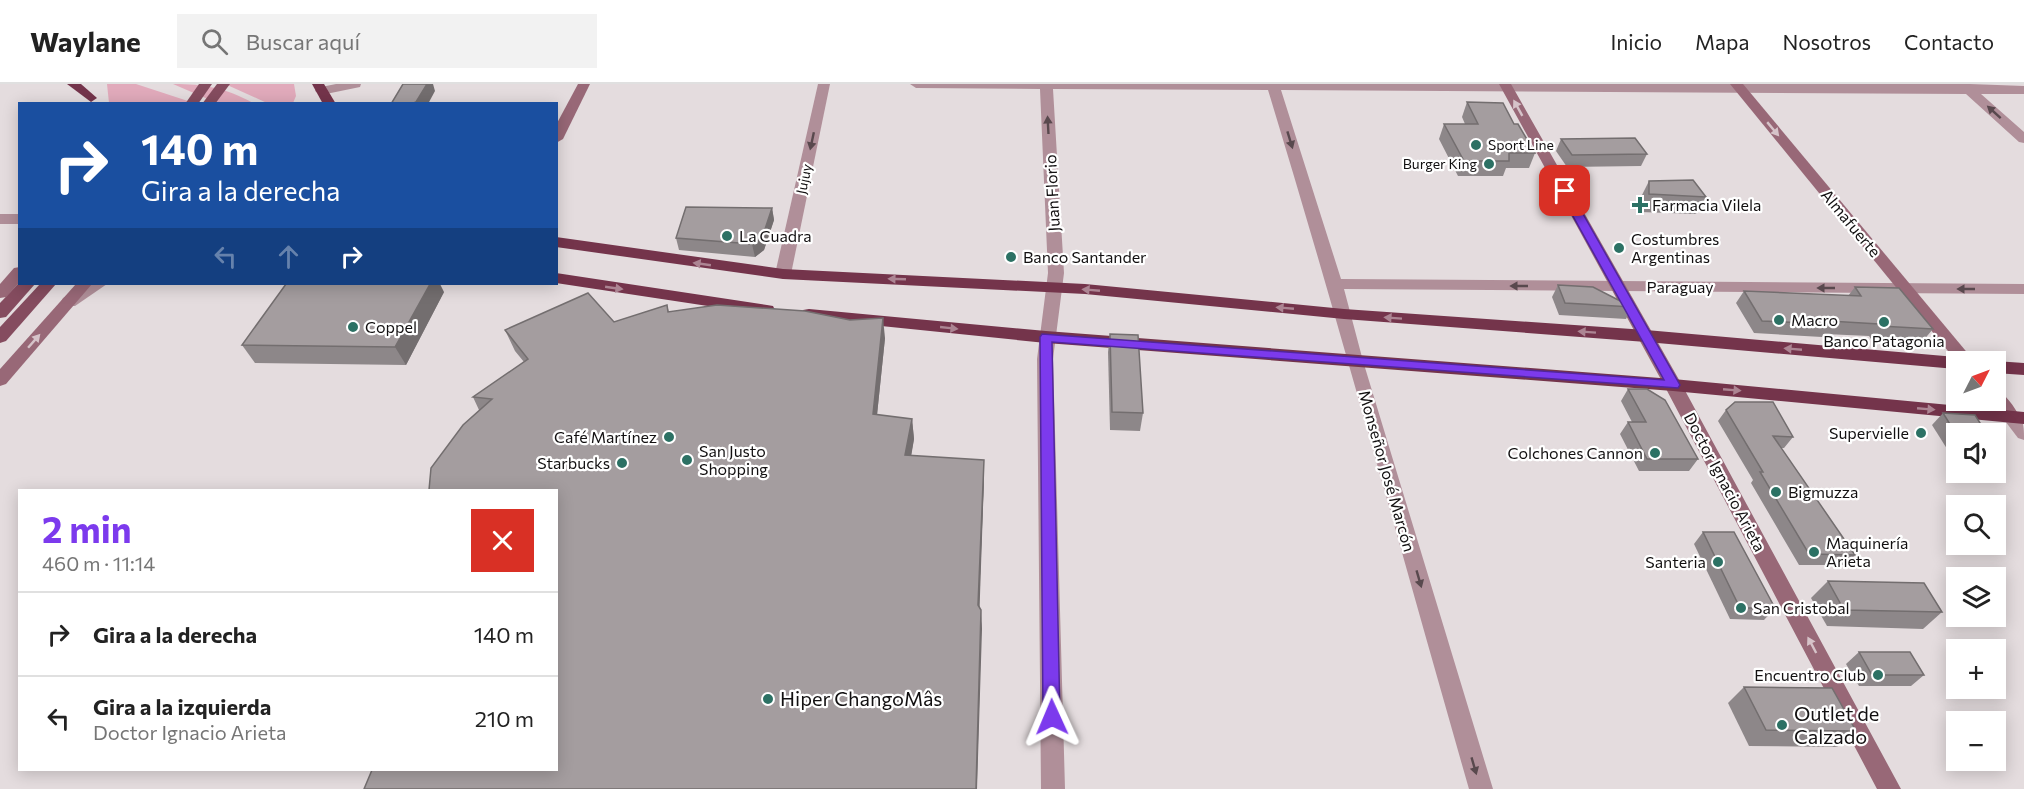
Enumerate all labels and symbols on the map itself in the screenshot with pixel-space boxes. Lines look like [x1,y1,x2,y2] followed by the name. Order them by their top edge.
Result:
[1513,99,1523,116] one-way arrow
[1986,105,2001,119] one-way arrow
[1044,115,1053,134] one-way arrow
[1767,121,1780,137] one-way arrow
[1286,131,1295,149] one-way arrow
[806,132,816,151] one-way arrow
[1488,136,1554,153] place label: Sport Line
[1469,138,1483,152] marker: Sport Line
[1040,154,1063,232] street label: Juan Florio
[1403,155,1477,172] place label: Burger King
[1482,157,1496,171] marker: Burger King
[792,162,815,196] street label: Jujuy
[1539,165,1590,216] pin
[1818,185,1885,260] street label: Almafuerte
[1652,195,1761,214] place label: Farmacia Vilela
[1633,198,1647,212] marker: Farmacia Vilela
[739,226,812,245] place label: La Cuadra
[720,229,734,243] marker: La Cuadra
[1631,229,1719,266] place label: Costumbres Argentinas
[1612,241,1626,255] marker: Costumbres Argentinas
[1023,247,1147,266] place label: Banco Santander
[1004,250,1018,264] marker: Banco Santander
[693,259,712,268] one-way arrow
[887,275,906,284] one-way arrow
[1646,277,1714,296] street label: Paraguay
[1509,281,1528,291] one-way arrow
[1817,283,1836,293] one-way arrow
[605,284,624,293] one-way arrow
[1956,284,1975,294] one-way arrow
[1082,285,1101,295] one-way arrow
[1276,303,1295,313] one-way arrow
[1791,310,1838,329] place label: Macro
[1383,313,1402,322] one-way arrow
[1772,313,1786,327] marker: Macro
[1877,315,1891,329] marker: Banco Patagonia
[365,317,417,336] place label: Coppel
[346,320,360,334] marker: Coppel
[940,323,959,333] one-way arrow
[1578,327,1597,336] one-way arrow
[1823,331,1945,350] place label: Banco Patagonia
[27,334,40,349] one-way arrow
[1784,344,1803,354] one-way arrow
[1946,351,2006,411] north arrow
[1722,385,1741,395] one-way arrow
[1355,388,1420,554] street label: Monseñor José Marcón
[1916,404,1935,414] one-way arrow
[1681,409,1770,555] street label: Doctor Ignacio Arieta
[1829,423,1909,442] place label: Supervielle
[1914,426,1928,440] marker: Supervielle
[554,427,657,446] place label: Café Martínez
[662,430,676,444] marker: Café Martínez
[699,441,768,478] place label: San Justo Shopping
[1507,443,1643,462] place label: Colchones Cannon
[1648,446,1662,460] marker: Colchones Cannon
[537,453,610,472] place label: Starbucks
[680,453,694,467] marker: San Justo Shopping
[615,456,629,470] marker: Starbucks
[1788,482,1858,501] place label: Bigmuzza
[1769,485,1783,499] marker: Bigmuzza
[1826,533,1908,570] place label: Maquinería Arieta
[1807,545,1821,559] marker: Maquinería Arieta
[1645,552,1706,571] place label: Santeria
[1711,555,1725,569] marker: Santeria
[1415,570,1424,588] one-way arrow
[1753,598,1850,617] place label: San Cristobal
[1734,601,1748,615] marker: San Cristobal
[1807,636,1817,653] one-way arrow
[1754,665,1866,684] place label: Encuentro Club
[1871,668,1885,682] marker: Encuentro Club
[1020,685,1084,749] position arrow
[780,686,942,710] place label: Hiper ChangoMâs
[761,692,775,706] marker: Hiper ChangoMâs
[1794,701,1879,748] place label: Outlet de Calzado
[1775,718,1789,732] marker: Outlet de Calzado
[1470,757,1479,775] one-way arrow

